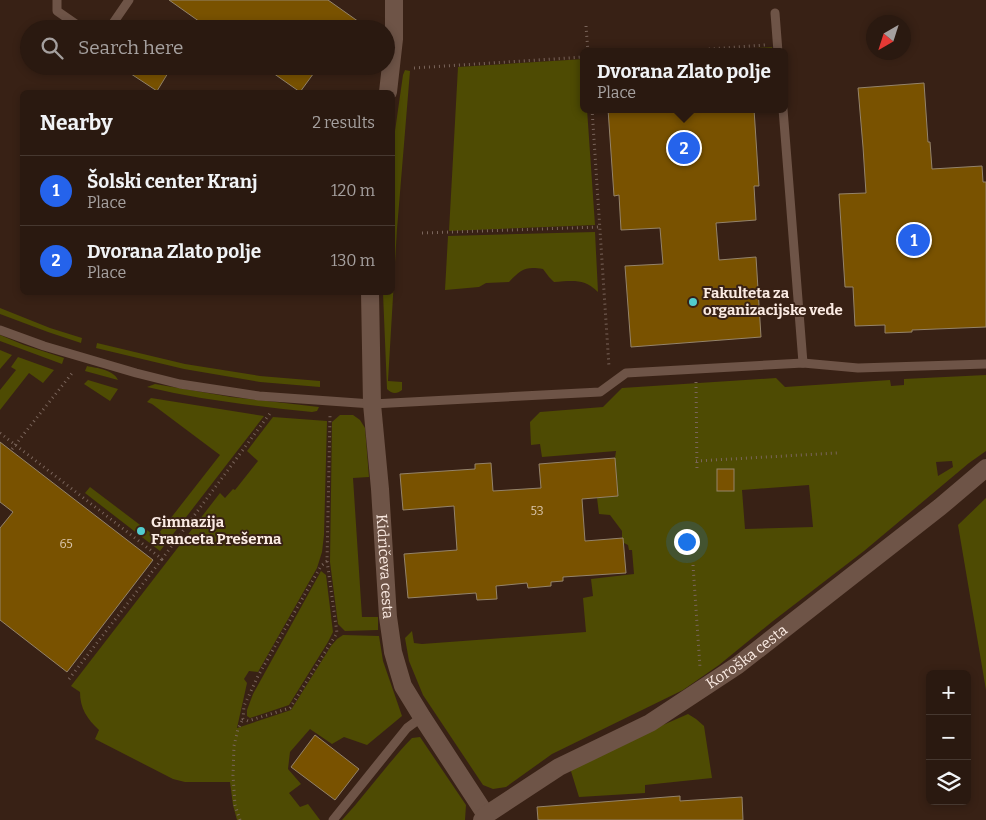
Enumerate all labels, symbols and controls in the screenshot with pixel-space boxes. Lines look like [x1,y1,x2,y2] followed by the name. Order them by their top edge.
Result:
[866,15,911,60] north arrow
[20,20,395,75] search box
[38,34,66,62] icon: search
[78,36,183,59] text: Search here
[580,48,788,113] popup
[597,60,771,83] text: Dvorana Zlato polje
[597,83,636,102] text: Place
[40,110,113,136] text: Nearby
[312,113,375,132] text: 2 results
[668,129,700,167] pin: 2
[87,170,257,193] text: Šolski center Kranj
[53,181,59,200] text: 1
[331,181,375,200] text: 120 m
[87,193,126,212] text: Place
[898,221,930,259] pin: 1
[87,240,261,263] text: Dvorana Zlato polje
[51,251,61,270] text: 2
[331,251,375,270] text: 130 m
[87,263,126,282] text: Place
[703,284,843,319] place label: Fakulteta za organizacijske vede
[687,296,699,308] marker: Fakulteta za organizacijske vede
[531,504,544,518] house number: 53
[151,513,282,548] place label: Gimnazija Franceta Prešerna
[373,513,397,620] street label: Kidričeva cesta
[135,525,147,537] marker: Gimnazija Franceta Prešerna
[674,529,700,555] your location
[59,537,73,551] house number: 65
[703,621,791,693] street label: Koroška cesta
[926,670,971,805] map controls
[926,670,971,715] button: +
[926,715,971,760] button: −
[926,760,971,805] button: layers

